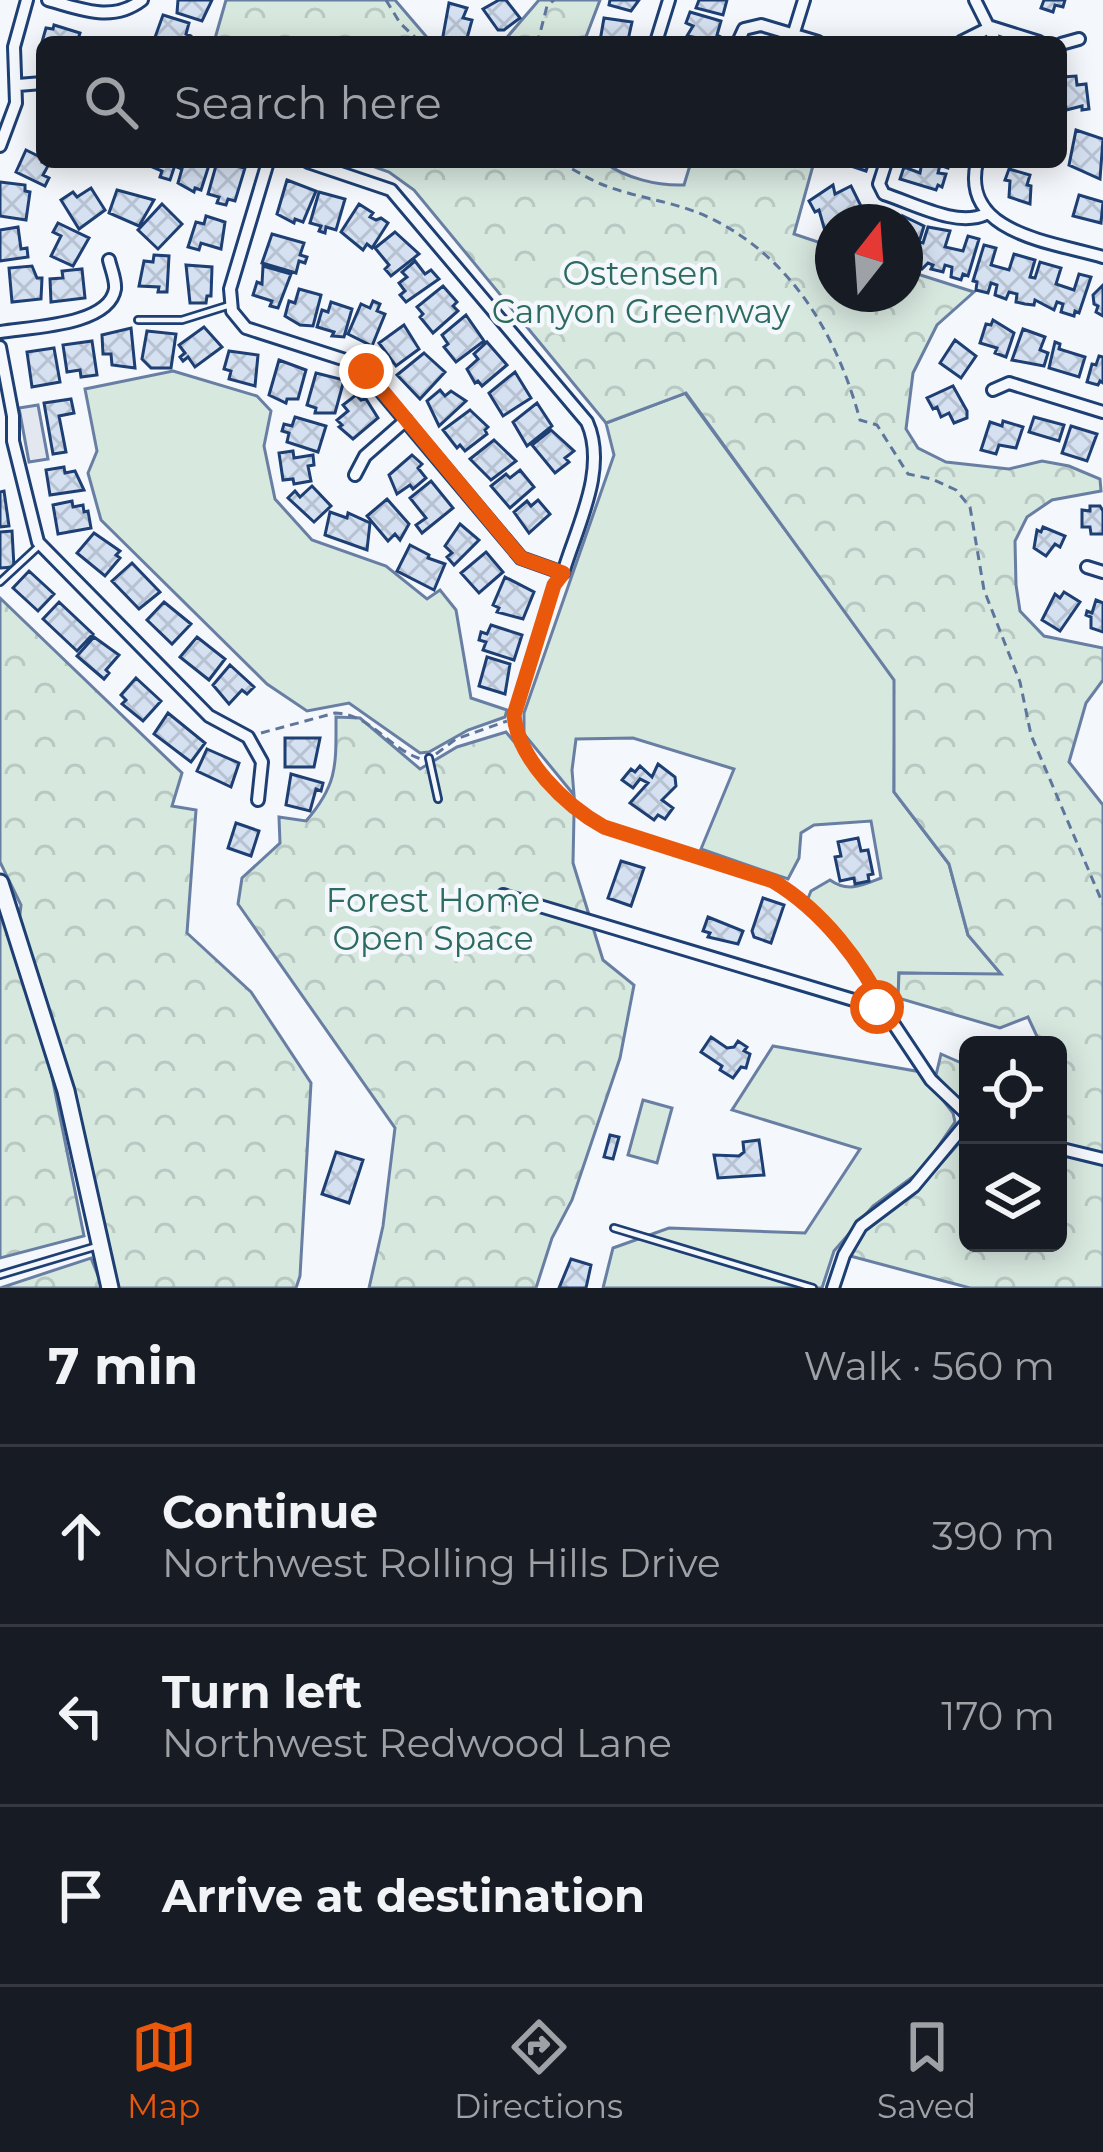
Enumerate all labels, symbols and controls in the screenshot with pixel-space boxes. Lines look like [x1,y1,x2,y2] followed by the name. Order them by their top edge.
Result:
[36,36,1067,168] search box
[78,69,144,135] icon: search
[174,75,442,130] text: Search here
[815,204,923,312] north arrow
[492,253,790,331] park label: Ostensen Canyon Greenway
[339,344,393,398] route end
[326,880,540,958] park label: Forest Home Open Space
[850,980,904,1034] route start
[959,1036,1067,1252] map controls
[959,1036,1067,1144] button: locate
[959,1144,1067,1252] button: layers
[48,1335,198,1397] text: 7 min
[803,1342,1055,1390] text: Walk · 560 m
[162,1484,378,1539] text: Continue
[48,1503,114,1569] icon: ahead
[932,1512,1055,1560] text: 390 m
[162,1539,721,1587] text: Northwest Rolling Hills Drive
[162,1664,362,1719] text: Turn left
[48,1683,114,1749] icon: left
[941,1692,1055,1740] text: 170 m
[162,1719,672,1767] text: Northwest Redwood Lane
[48,1863,114,1929] icon: arrive
[162,1868,645,1923] text: Arrive at destination
[127,2014,200,2126] tab: Map
[454,2014,623,2126] tab: Directions
[877,2014,976,2126] tab: Saved

